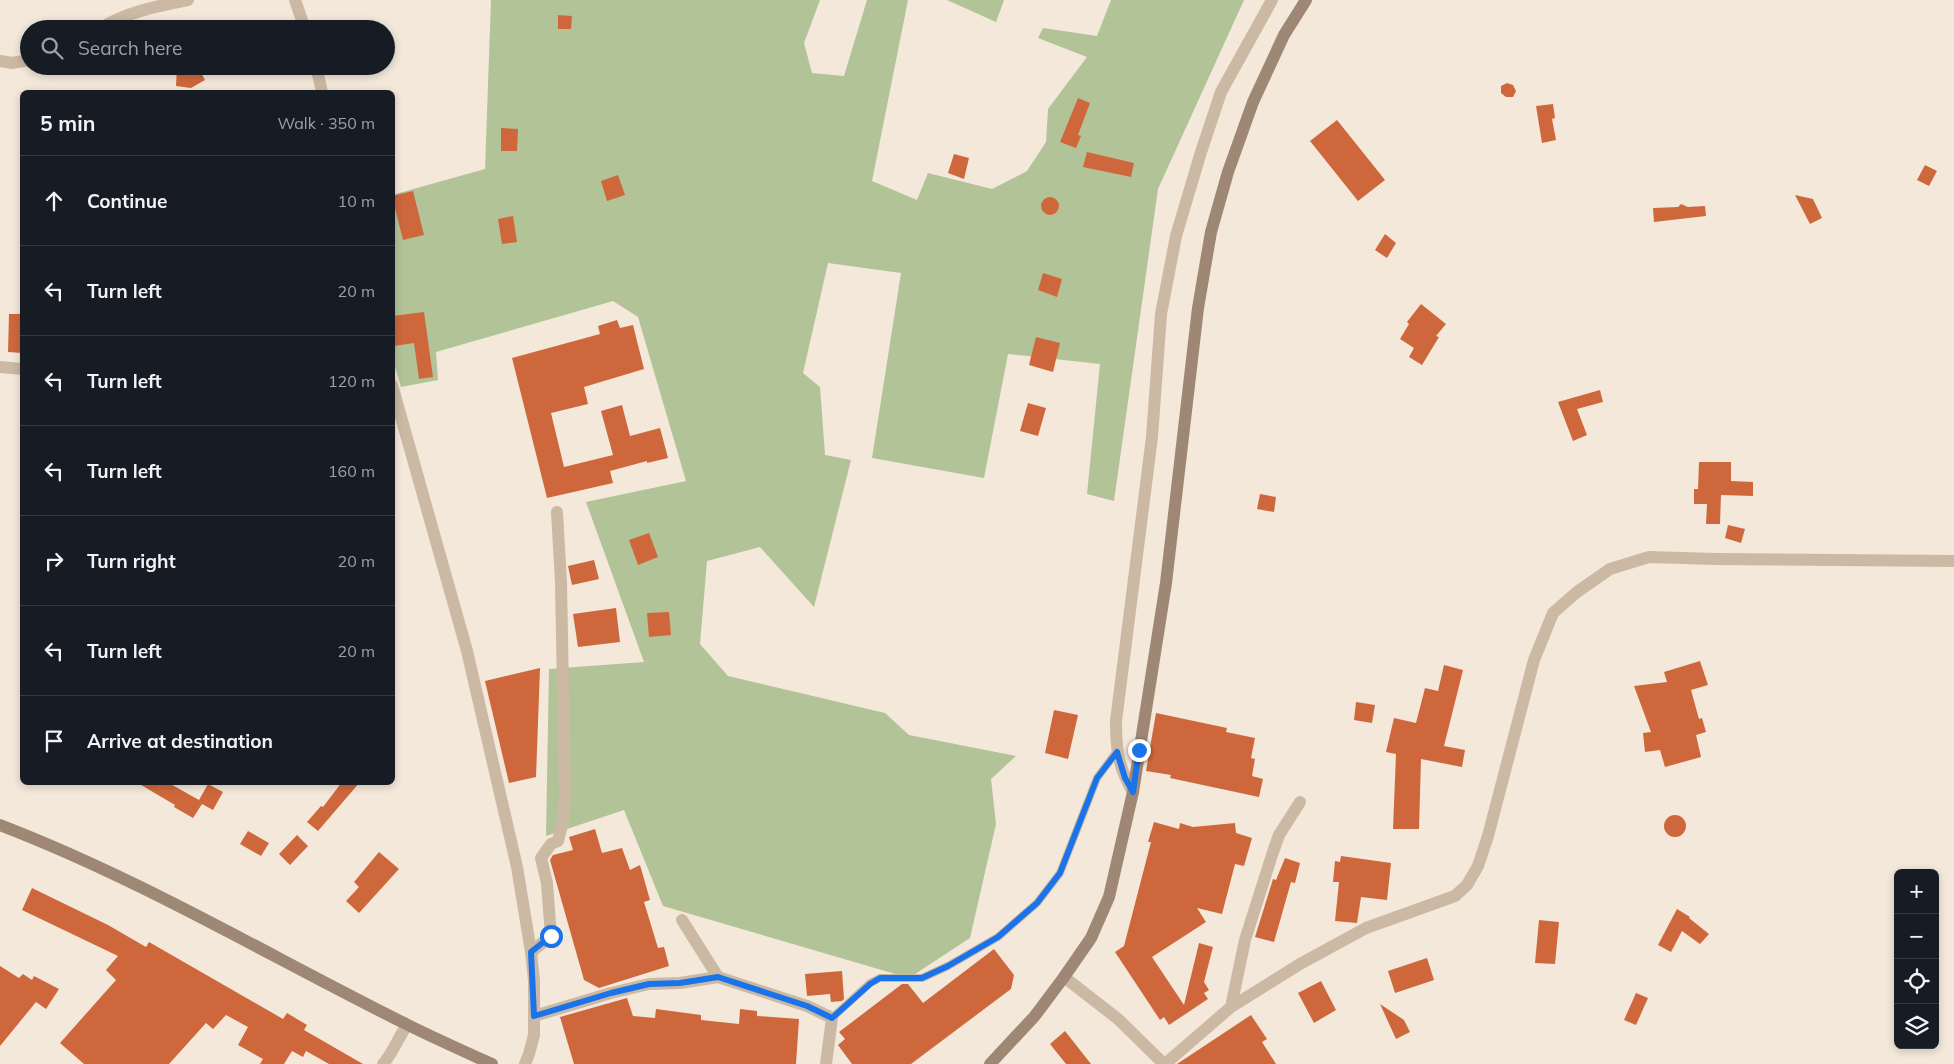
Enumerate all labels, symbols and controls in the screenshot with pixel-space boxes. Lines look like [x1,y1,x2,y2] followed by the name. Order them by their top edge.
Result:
[20,20,395,75] search box
[38,34,66,62] icon: search
[78,36,182,60] text: Search here
[40,110,95,136] text: 5 min
[277,113,375,133] text: Walk · 350 m
[40,187,68,215] icon: ahead
[87,189,167,213] text: Continue
[338,191,375,211] text: 10 m
[40,277,68,305] icon: left
[87,279,162,303] text: Turn left
[338,281,375,301] text: 20 m
[40,367,68,395] icon: left
[87,369,162,393] text: Turn left
[328,371,375,391] text: 120 m
[40,457,68,485] icon: left
[87,459,162,483] text: Turn left
[328,461,375,481] text: 160 m
[40,547,68,575] icon: right
[87,549,176,573] text: Turn right
[338,551,375,571] text: 20 m
[40,637,68,665] icon: left
[87,639,162,663] text: Turn left
[338,641,375,661] text: 20 m
[40,727,68,755] icon: arrive
[87,729,273,753] text: Arrive at destination
[1128,739,1151,762] route end
[1894,869,1939,1049] map controls
[1894,869,1939,914] button: +
[1894,914,1939,959] button: −
[540,925,563,948] route start
[1894,959,1939,1004] button: locate
[1894,1004,1939,1049] button: layers

